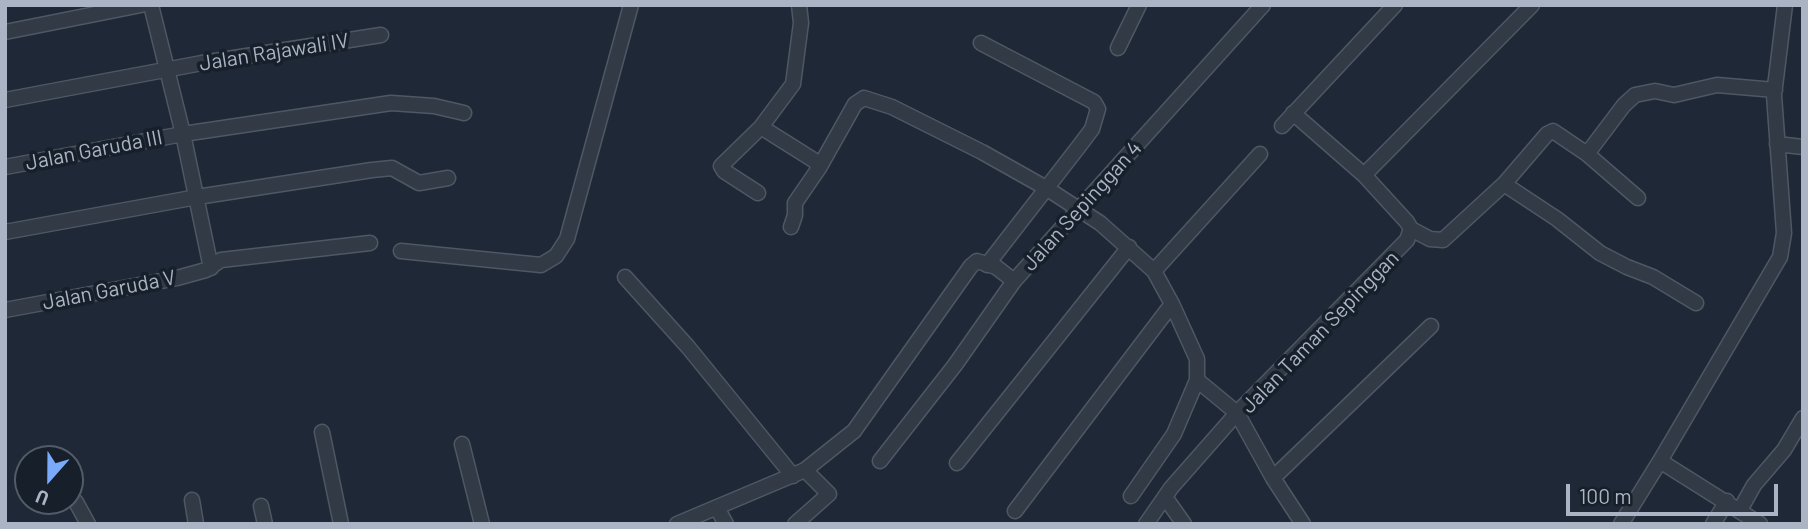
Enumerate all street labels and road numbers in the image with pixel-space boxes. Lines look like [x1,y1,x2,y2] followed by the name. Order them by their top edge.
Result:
[197,28,351,76] street label: Jalan Rajawali IV
[23,124,165,176] street label: Jalan Garuda III
[1017,136,1147,276] street label: Jalan Sepinggan 4
[1236,246,1404,418] street label: Jalan Taman Sepinggan
[40,265,178,315] street label: Jalan Garuda V

